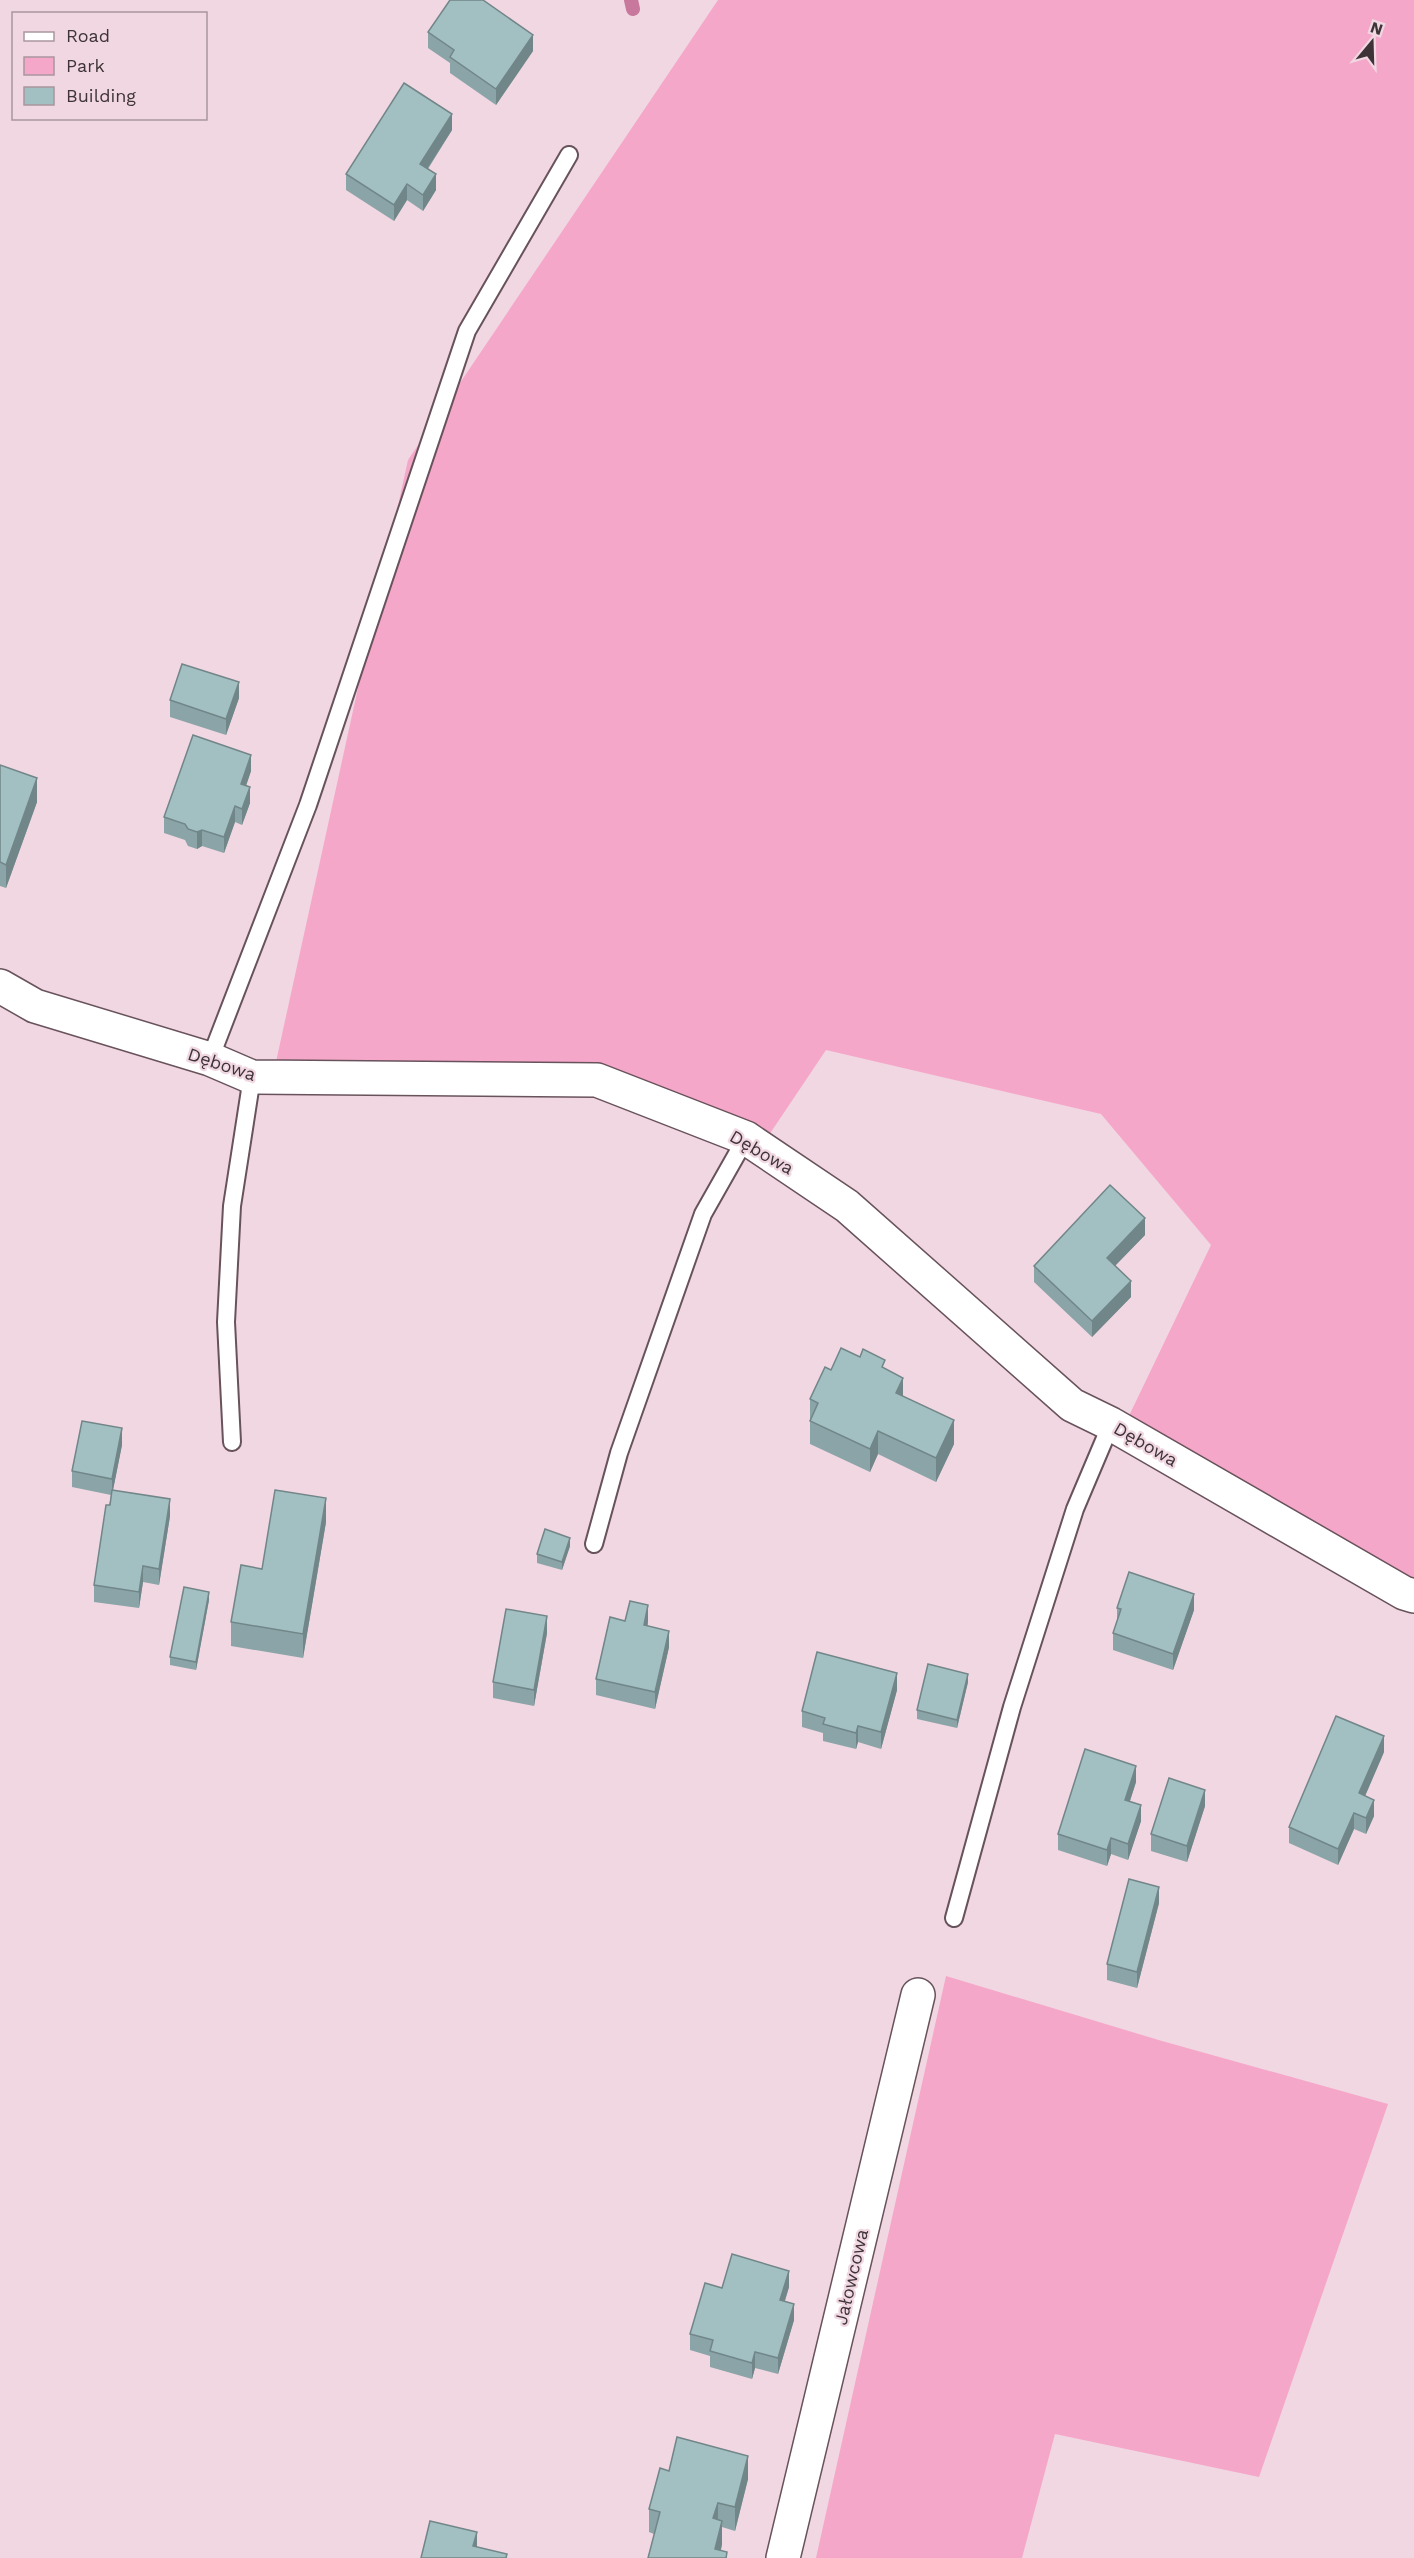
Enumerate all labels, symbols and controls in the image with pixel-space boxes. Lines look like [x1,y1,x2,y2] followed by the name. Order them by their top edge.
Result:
[12,12,207,120] legend
[1342,12,1402,72] north arrow
[1368,17,1385,39] text: N
[66,25,110,46] text: Road
[66,55,105,76] text: Park
[66,85,136,106] text: Building
[185,1043,259,1085] street label: Dębowa
[726,1125,798,1179] street label: Dębowa
[1110,1417,1182,1471] street label: Dębowa
[830,2227,872,2327] street label: Jałowcowa

